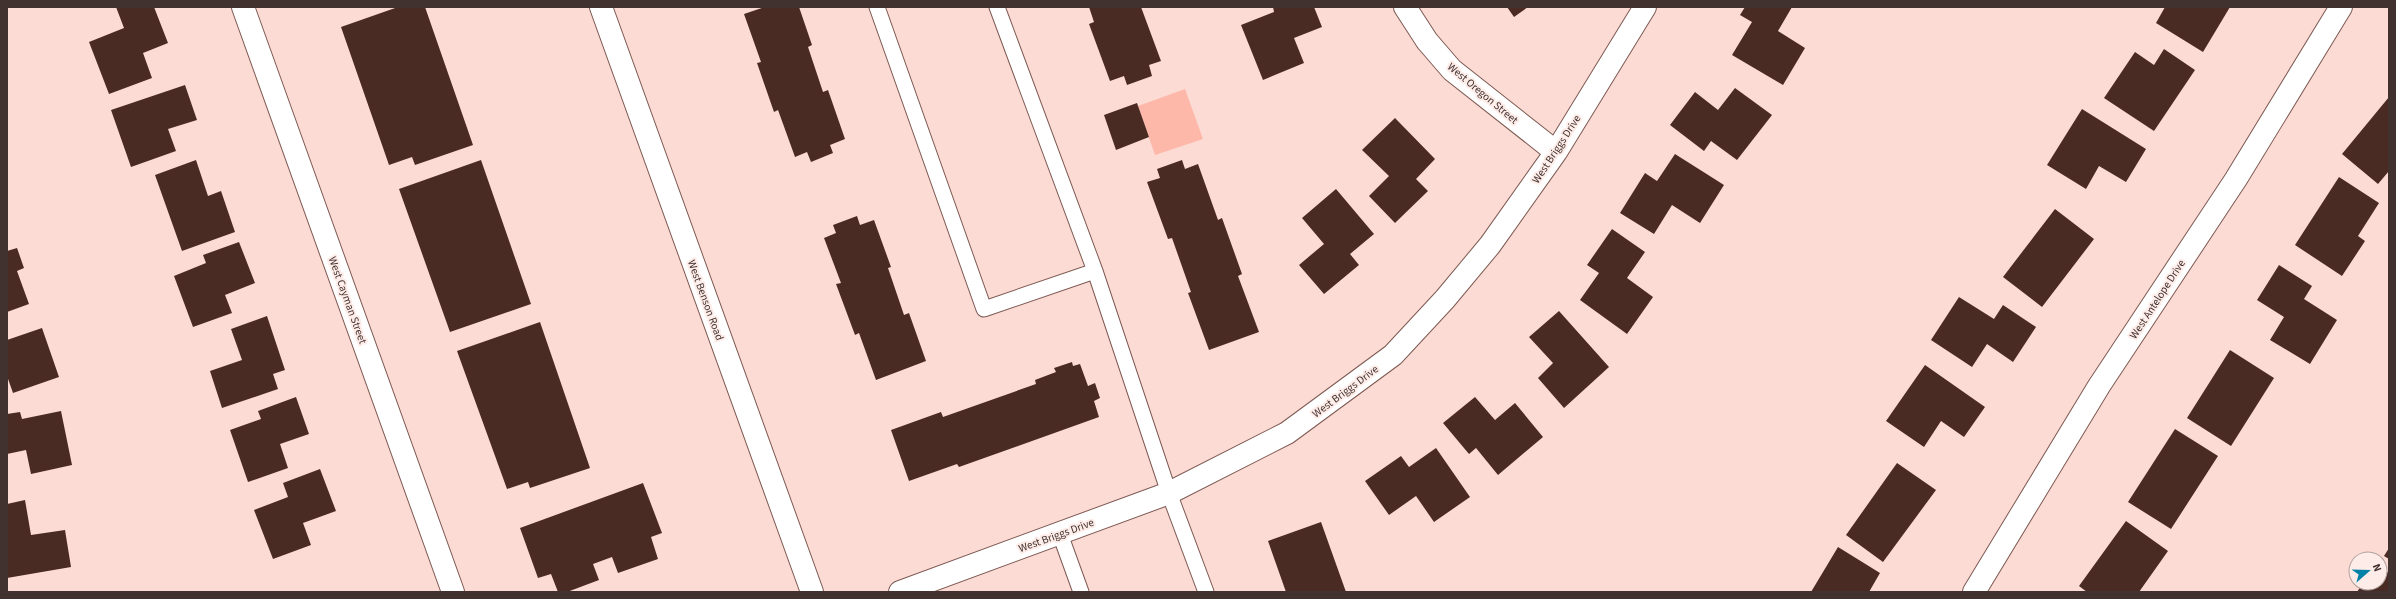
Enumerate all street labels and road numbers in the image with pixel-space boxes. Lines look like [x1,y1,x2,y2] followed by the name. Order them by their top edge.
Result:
[1444,59,1521,128] street label: West Oregon Street
[1529,112,1585,187] street label: West Briggs Drive
[325,254,370,346] street label: West Cayman Street
[2126,256,2189,342] street label: West Antelope Drive
[684,258,727,343] street label: West Benson Road
[1309,361,1382,421] street label: West Briggs Drive
[1016,515,1096,556] street label: West Briggs Drive

